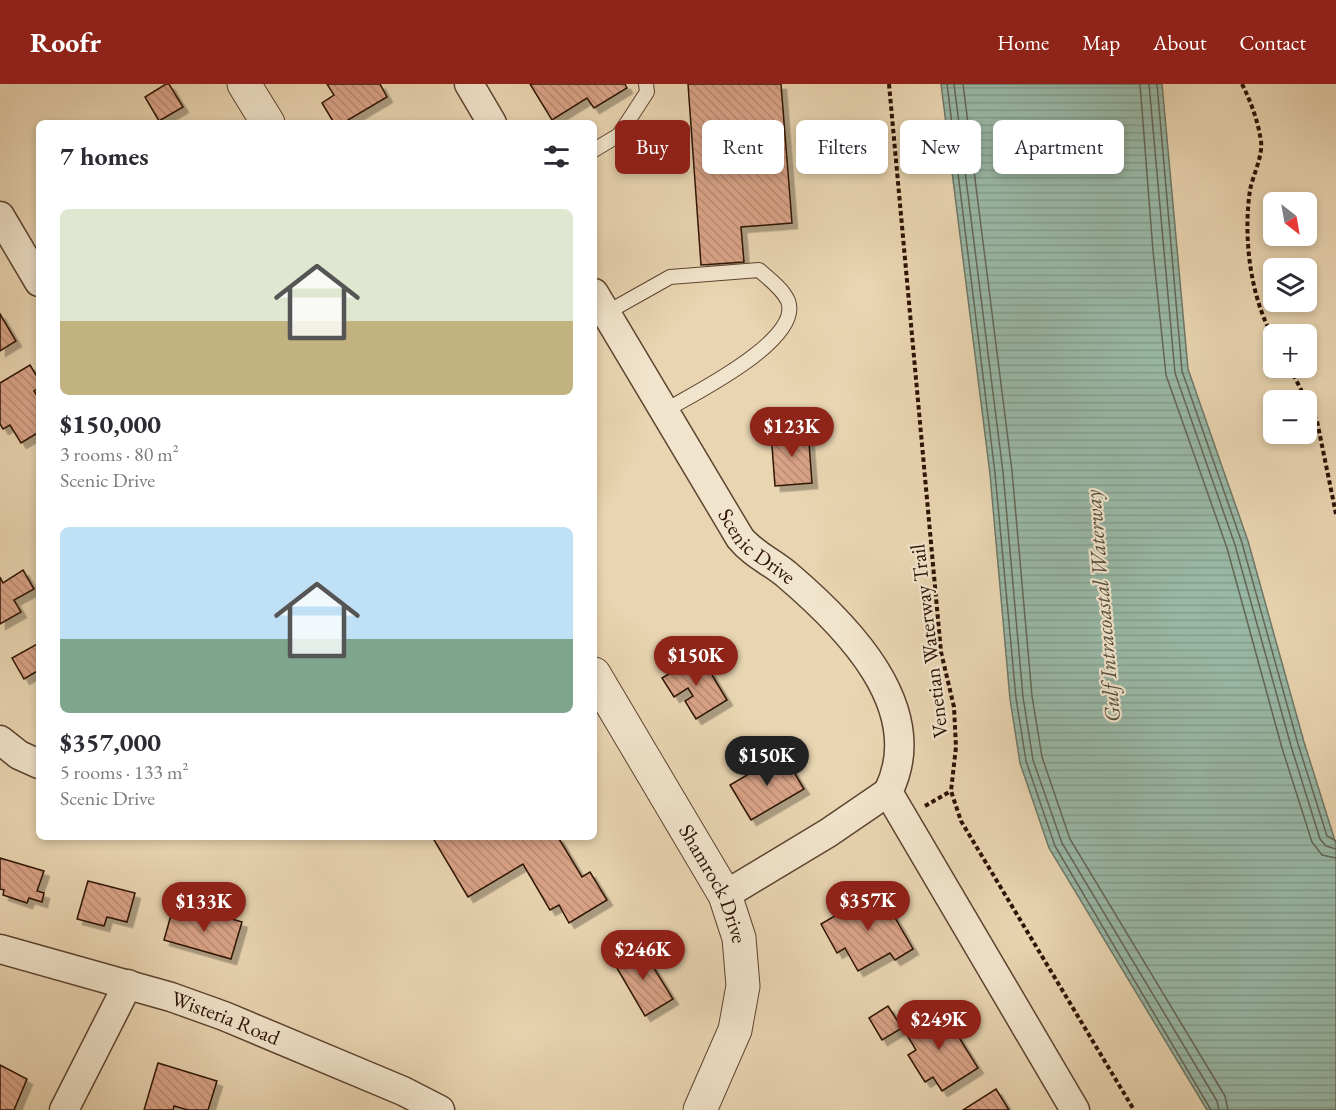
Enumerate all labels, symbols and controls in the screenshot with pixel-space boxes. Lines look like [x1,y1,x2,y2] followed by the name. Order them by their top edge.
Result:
[30,24,101,60] text: Roofr
[997,29,1049,56] text: Home
[1082,29,1120,56] text: Map
[1153,29,1206,56] text: About
[1239,29,1306,56] text: Contact
[615,120,690,174] chip: Buy
[702,120,784,174] chip: Rent
[796,120,888,174] chip: Filters
[900,120,981,174] chip: New
[993,120,1124,174] chip: Apartment
[60,139,149,173] text: 7 homes
[540,140,573,173] icon: filters
[1263,192,1317,246] north arrow
[1263,192,1317,444] map controls
[263,248,371,356] icon: home
[1263,258,1317,312] button: layers
[1263,324,1317,378] button: +
[1263,390,1317,444] button: −
[60,407,161,441] text: $150,000
[750,407,834,458] pin: $123K
[764,413,820,439] text: $123K
[60,441,179,467] text: 3 rooms · 80 m²
[60,467,155,493] text: Scenic Drive
[1078,488,1127,724] water label: Gulf Intracoastal Waterway
[712,503,802,590] street label: Scenic Drive
[903,542,954,740] street label: Venetian Waterway Trail
[263,566,371,674] icon: home
[654,636,738,687] pin: $150K
[668,642,724,668] text: $150K
[60,725,161,759] text: $357,000
[725,736,809,787] pin: $150K
[739,742,795,768] text: $150K
[60,759,188,785] text: 5 rooms · 133 m²
[60,785,155,811] text: Scenic Drive
[673,819,753,944] street label: Shamrock Drive
[826,881,910,932] pin: $357K
[162,882,246,933] pin: $133K
[840,887,896,913] text: $357K
[176,888,232,914] text: $133K
[601,930,685,981] pin: $246K
[615,936,671,962] text: $246K
[168,984,284,1051] street label: Wisteria Road
[897,1000,981,1051] pin: $249K
[911,1006,967,1032] text: $249K

